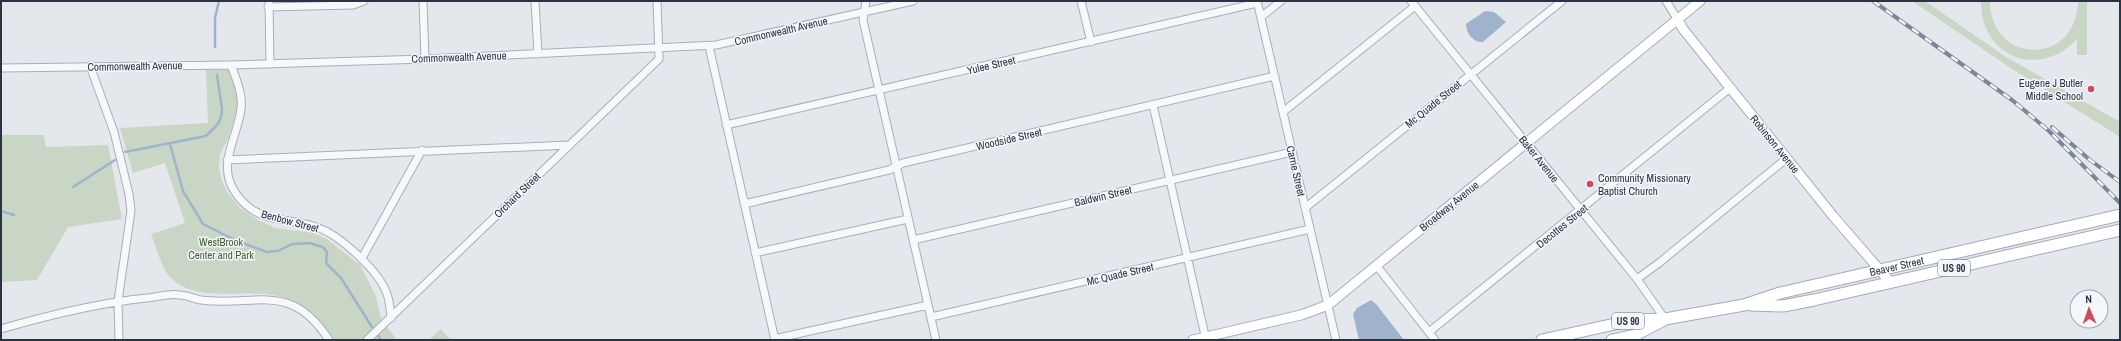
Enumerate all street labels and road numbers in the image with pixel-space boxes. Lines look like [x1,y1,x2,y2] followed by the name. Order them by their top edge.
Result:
[733,13,829,49] street label: Commonwealth Avenue
[411,48,507,66] street label: Commonwealth Avenue
[965,53,1017,77] street label: Yulee Street
[87,58,183,74] street label: Commonwealth Avenue
[1402,77,1464,131] street label: Mc Quade Street
[1747,112,1803,176] street label: Robinson Avenue
[975,125,1044,153] street label: Woodside Street
[1516,133,1562,185] street label: Baker Avenue
[1283,144,1309,198] street label: Carrie Street
[491,169,543,221] street label: Orchard Street
[1416,178,1482,234] street label: Broadway Avenue
[1073,182,1134,209] street label: Baldwin Street
[1533,201,1591,251] street label: Decottes Street
[260,207,321,236] street label: Benbow Street
[1868,253,1926,279] street label: Beaver Street
[1085,259,1155,288] street label: Mc Quade Street
[1938,260,1970,276] road number: US 90
[1612,313,1644,329] road number: US 90

